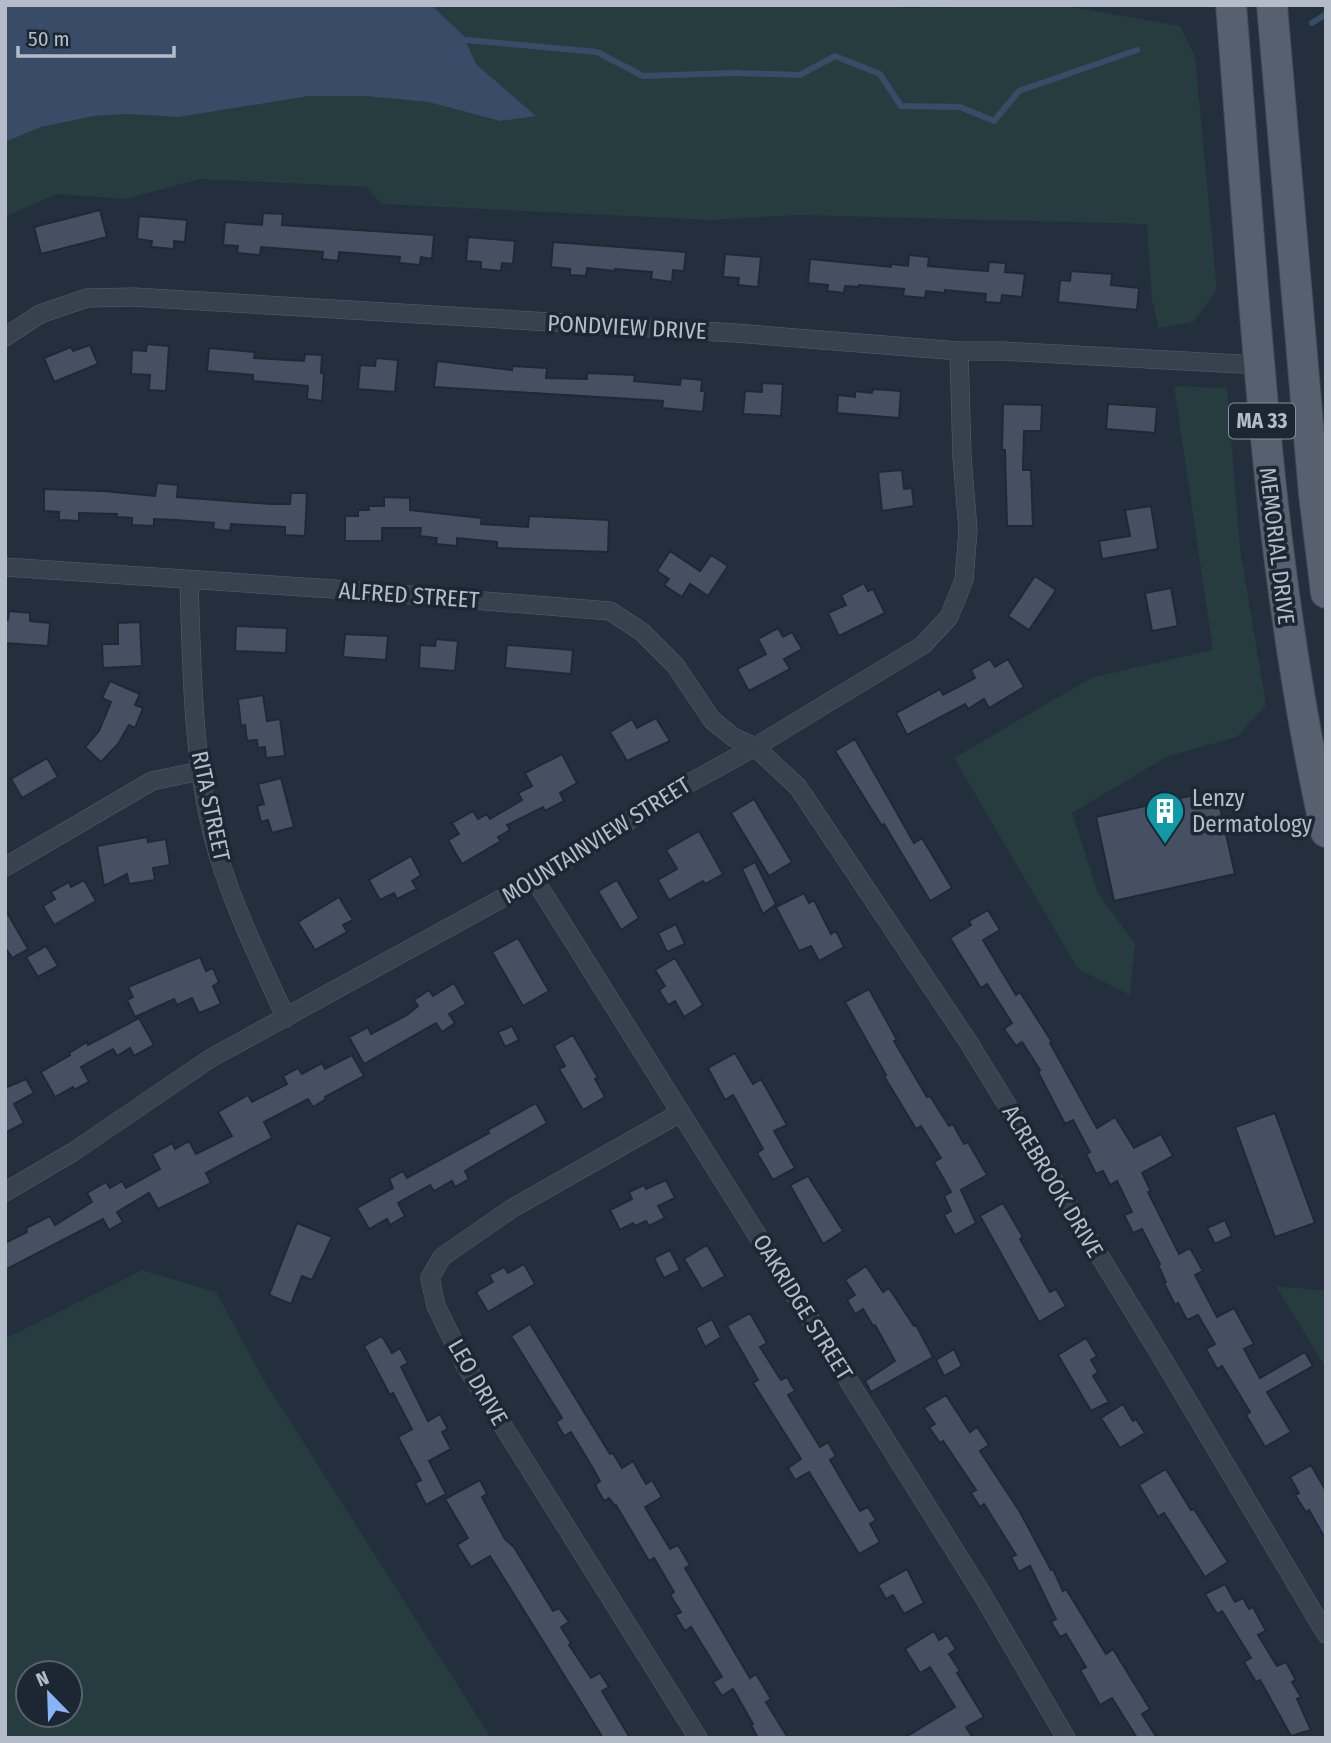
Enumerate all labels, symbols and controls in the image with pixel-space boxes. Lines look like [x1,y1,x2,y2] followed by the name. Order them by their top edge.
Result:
[18,14,173,58] scale bar
[28,26,70,52] text: 50 m
[547,309,707,345] street label: PONDVIEW DRIVE
[1229,404,1295,438] road number: MA 33
[1253,466,1301,626] street label: MEMORIAL DRIVE
[338,576,481,614] street label: ALFRED STREET
[186,748,236,864] street label: RITA STREET
[497,770,696,909] street label: MOUNTAINVIEW STREET
[1192,784,1313,838] place label: Lenzy Dermatology
[1144,790,1186,845] building icon: Lenzy Dermatology
[997,1100,1109,1262] street label: ACREBROOK DRIVE
[747,1229,859,1385] street label: OAKRIDGE STREET
[442,1334,514,1430] street label: LEO DRIVE
[14,1659,84,1729] north arrow
[33,1666,52,1692] text: N

